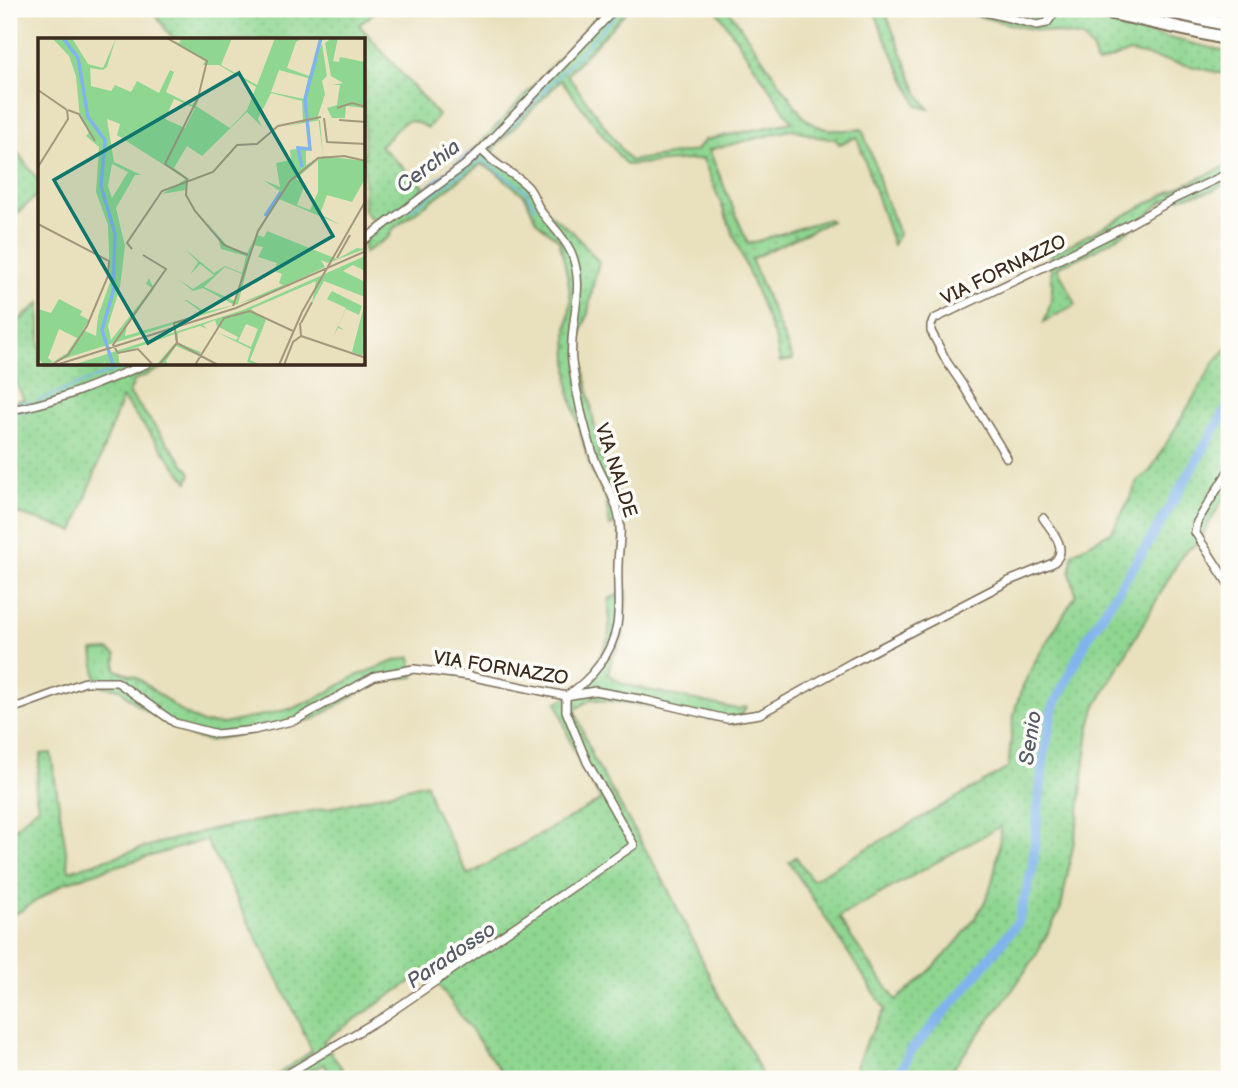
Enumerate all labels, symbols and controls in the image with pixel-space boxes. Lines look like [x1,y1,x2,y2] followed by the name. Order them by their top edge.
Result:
[38,38,366,366] inset map
[391,134,465,199] water label: Cerchia
[937,230,1070,311] street label: VIA FORNAZZO
[590,421,642,520] street label: VIA NALDE
[432,646,570,691] street label: VIA FORNAZZO
[1014,709,1047,767] water label: Senio
[402,917,500,994] water label: Paradosso

